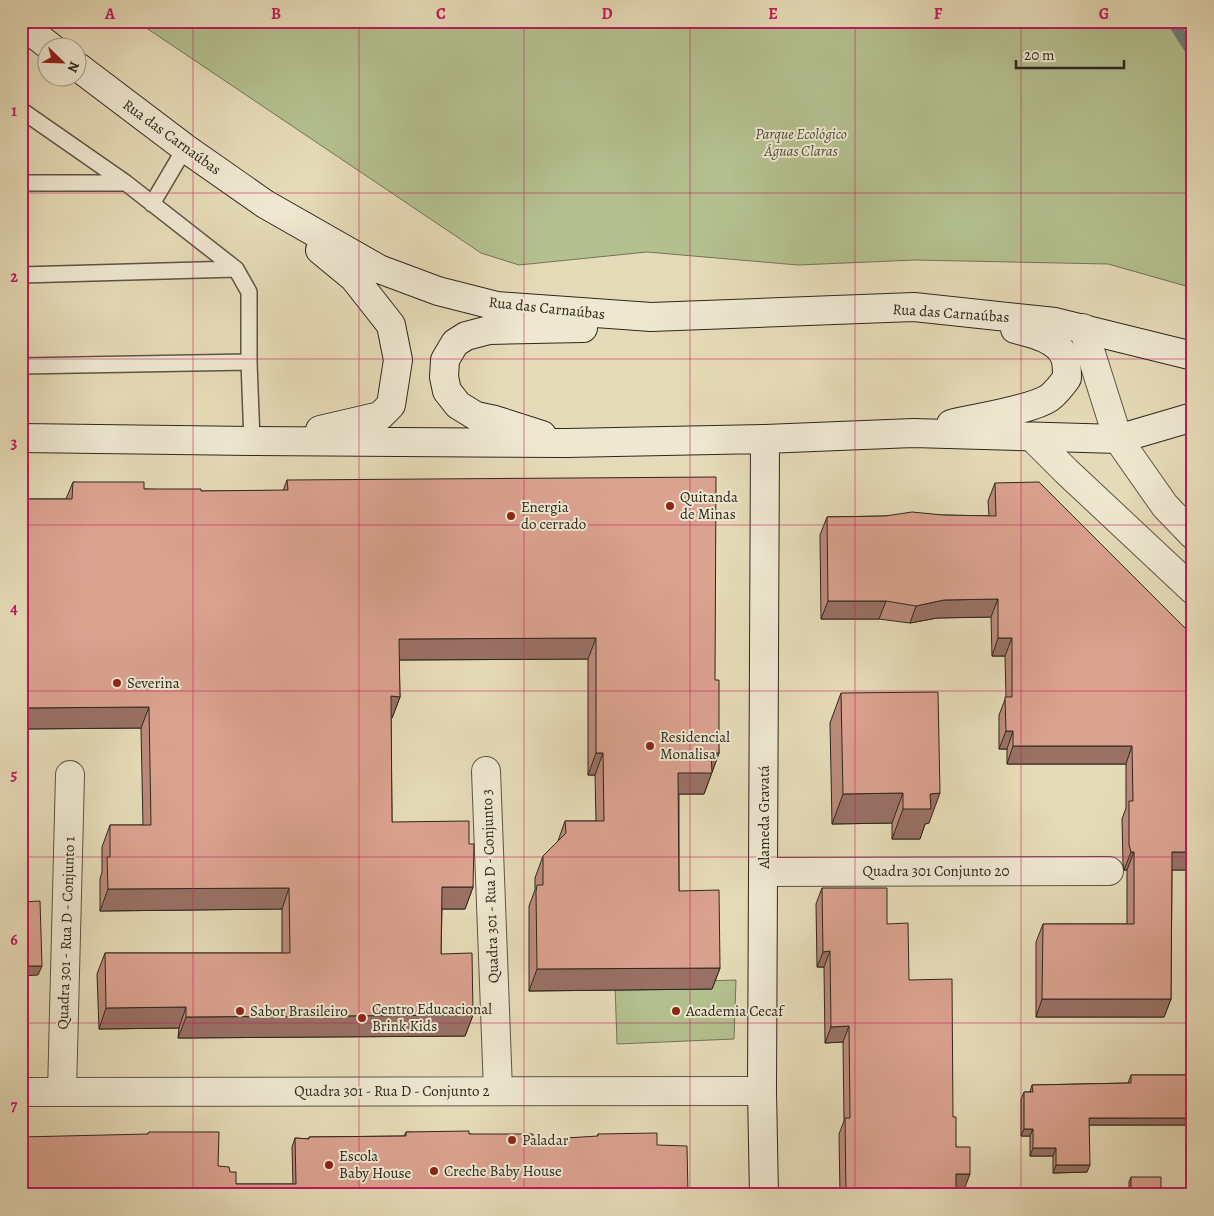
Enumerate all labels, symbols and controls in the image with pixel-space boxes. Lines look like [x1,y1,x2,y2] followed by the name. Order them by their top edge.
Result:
[104,3,116,25] text: A
[271,3,281,25] text: B
[436,3,446,25] text: C
[601,3,613,25] text: D
[768,3,778,25] text: E
[934,3,943,25] text: F
[1099,3,1109,25] text: G
[38,38,88,88] north arrow
[1016,38,1124,70] scale bar
[1024,45,1055,65] text: 20 m
[63,58,84,75] text: N
[119,95,225,179] street label: Rua das Carnaúbas
[11,100,17,122] text: 1
[755,124,847,161] park label: Parque Ecológico Águas Claras
[10,266,18,288] text: 2
[488,292,606,324] street label: Rua das Carnaúbas
[892,299,1010,327] street label: Rua das Carnaúbas
[11,432,18,454] text: 3
[680,487,738,524] place label: Quitanda de Minas
[521,497,586,534] place label: Energia do cerrado
[664,500,676,512] marker: Quitanda de Minas
[505,510,517,522] marker: Energia do cerrado
[10,598,18,620] text: 4
[127,673,180,693] place label: Severina
[111,677,123,689] marker: Severina
[660,727,730,764] place label: Residencial Monalisa
[644,740,656,752] marker: Residencial Monalisa
[11,764,18,786] text: 5
[754,765,774,870] street label: Alameda Gravatá
[477,788,503,984] street label: Quadra 301 - Rua D - Conjunto 3
[53,836,79,1030] street label: Quadra 301 - Rua D - Conjunto 1
[863,861,1009,881] street label: Quadra 301 Conjunto 20
[10,929,18,951] text: 6
[372,999,492,1036] place label: Centro Educacional Brink Kids
[250,1001,348,1021] place label: Sabor Brasileiro
[685,1001,785,1021] place label: Academia Cecaf
[234,1005,246,1017] marker: Sabor Brasileiro
[670,1005,682,1017] marker: Academia Cecaf
[356,1012,368,1024] marker: Centro Educacional Brink Kids
[294,1081,490,1101] street label: Quadra 301 - Rua D - Conjunto 2
[11,1095,18,1117] text: 7
[522,1130,569,1150] place label: Paladar
[506,1134,518,1146] marker: Paladar
[339,1146,412,1183] place label: Escola Baby House
[323,1159,335,1171] marker: Escola Baby House
[444,1161,562,1181] place label: Creche Baby House
[428,1165,440,1177] marker: Creche Baby House

